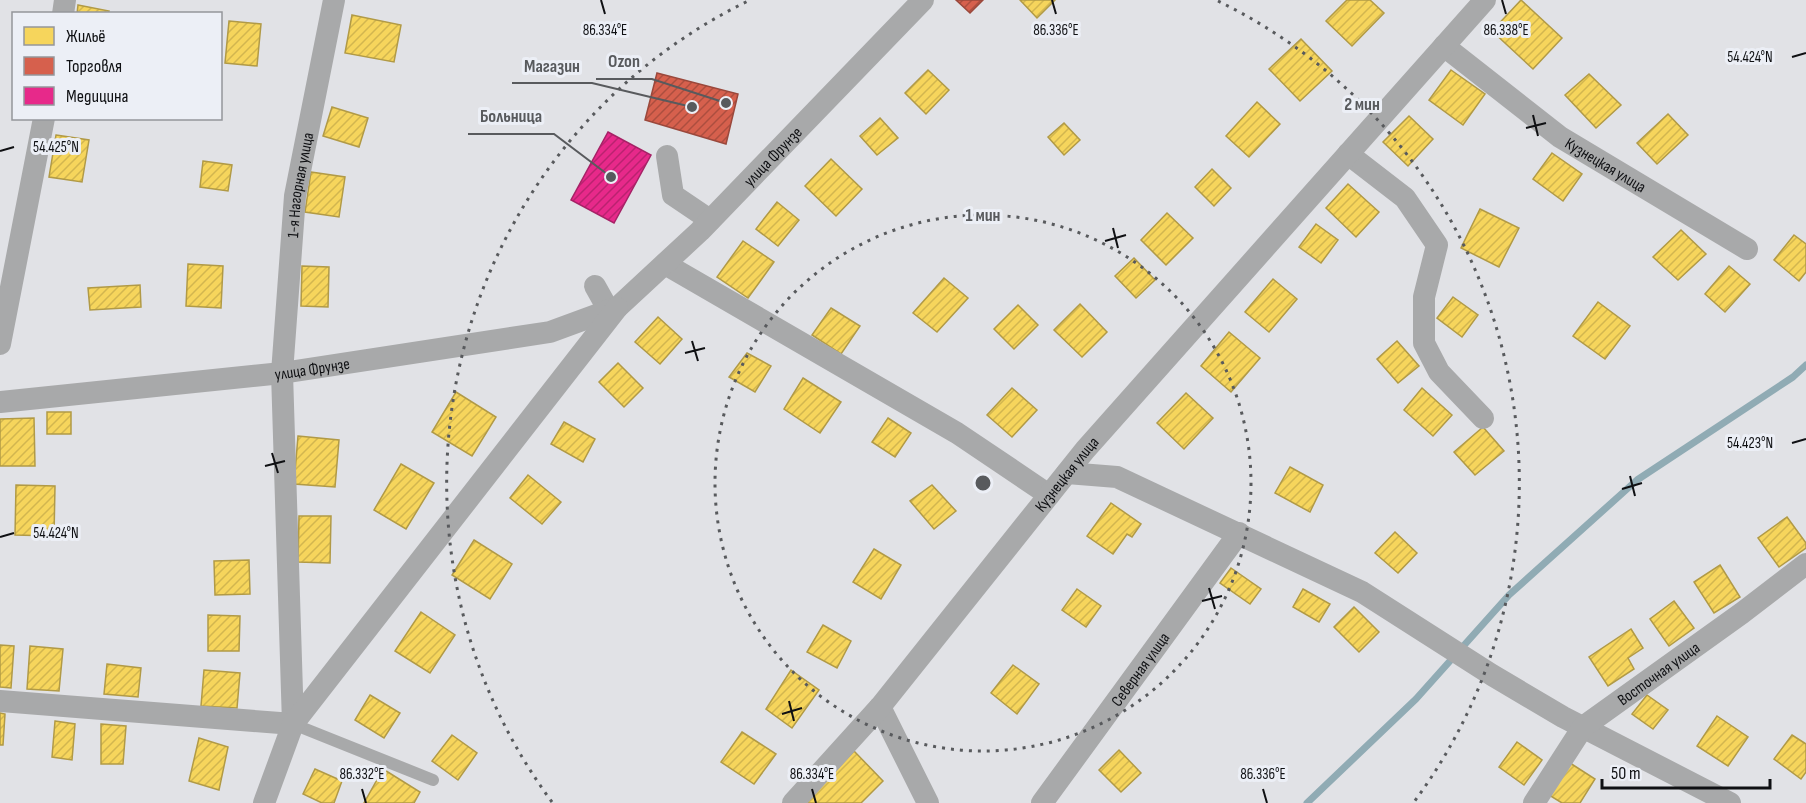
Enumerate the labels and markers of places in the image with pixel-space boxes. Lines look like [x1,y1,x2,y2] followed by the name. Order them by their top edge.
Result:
[596,43,652,79] callout: Ozon
[512,47,592,83] callout: Магазин
[468,98,554,134] callout: Больница
[973,473,993,493] centre of rings

